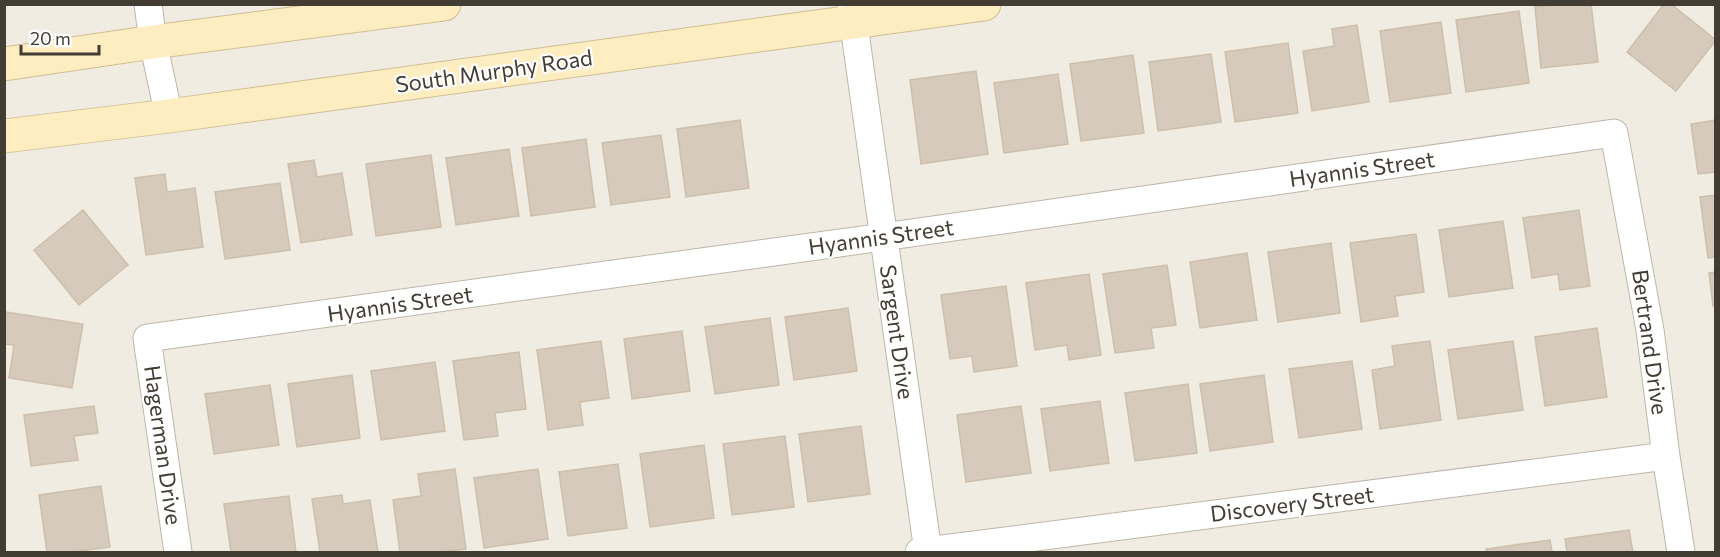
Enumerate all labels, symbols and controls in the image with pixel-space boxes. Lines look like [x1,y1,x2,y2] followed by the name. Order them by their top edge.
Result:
[21,18,99,56] scale bar
[30,27,71,49] text: 20 m
[394,43,594,98] street label: South Murphy Road
[1288,145,1436,192] street label: Hyannis Street
[807,213,955,260] street label: Hyannis Street
[875,263,920,401] street label: Sargent Drive
[1627,268,1674,416] street label: Bertrand Drive
[326,280,474,327] street label: Hyannis Street
[139,363,188,526] street label: Hagerman Drive
[1209,480,1375,527] street label: Discovery Street

